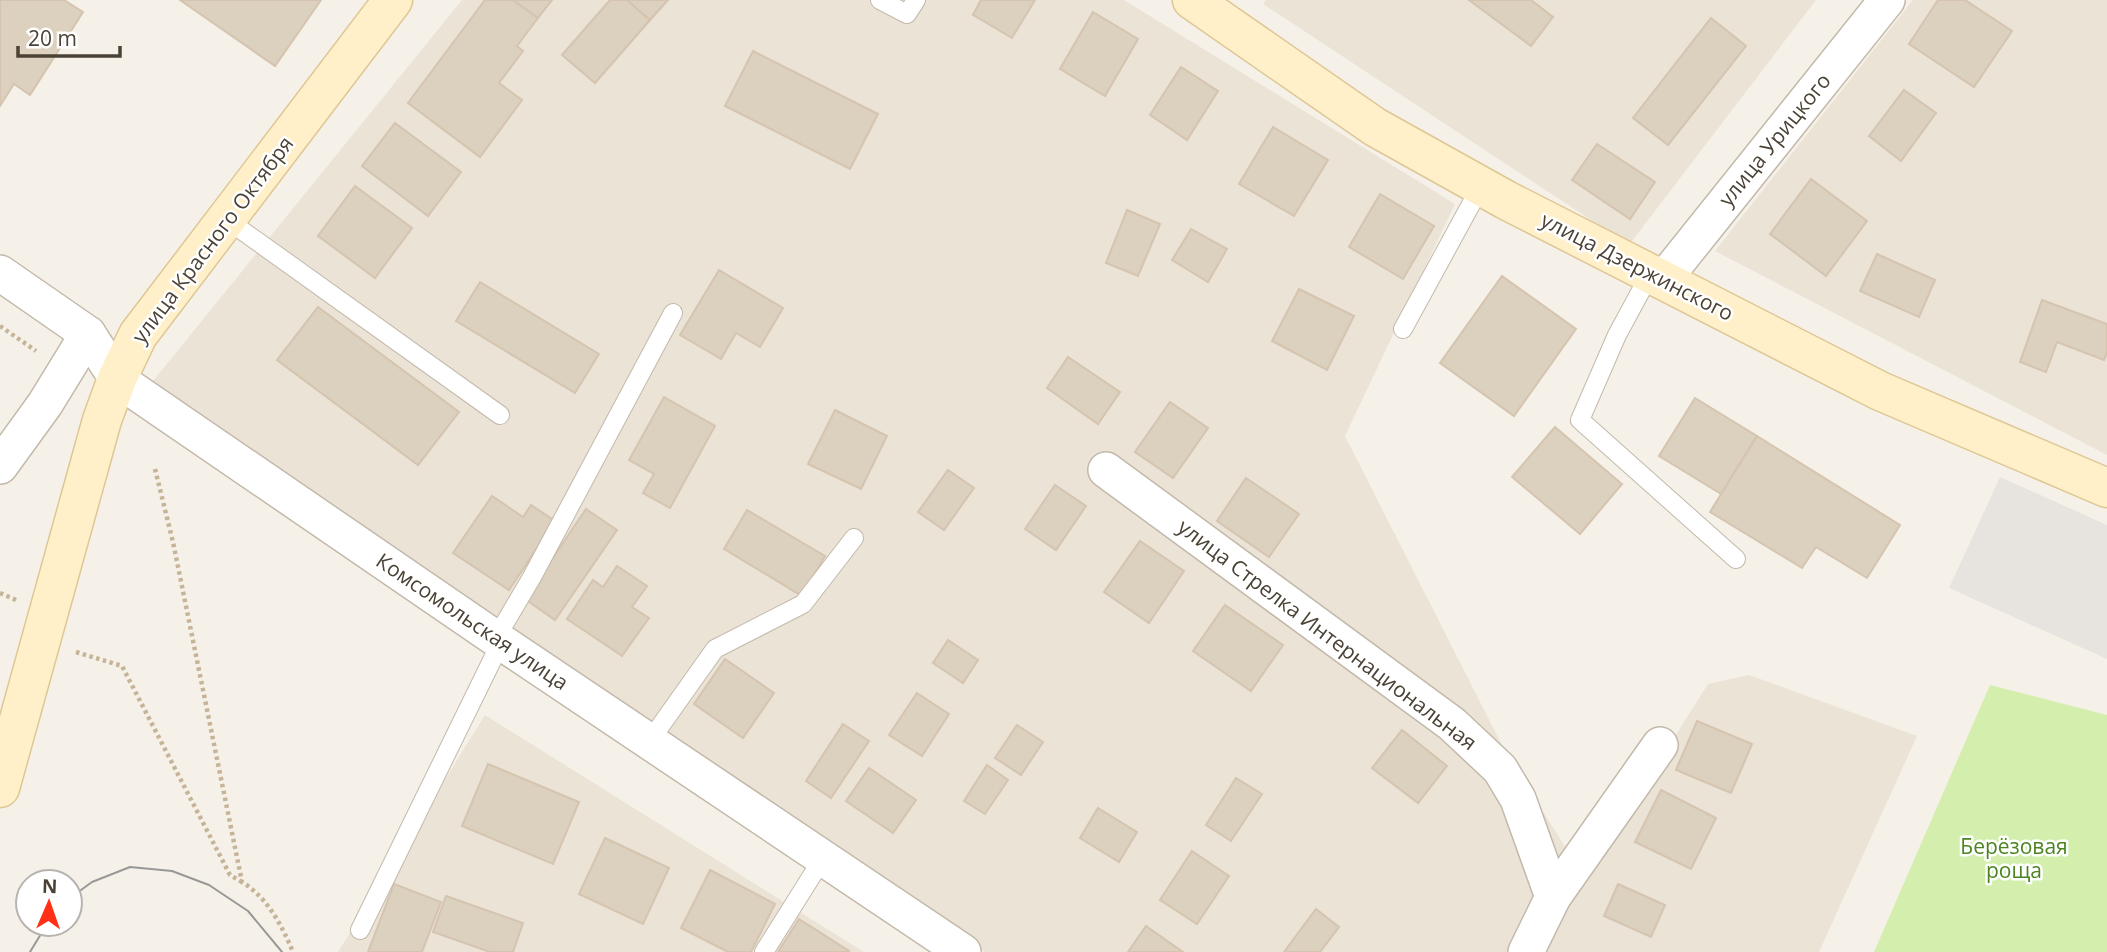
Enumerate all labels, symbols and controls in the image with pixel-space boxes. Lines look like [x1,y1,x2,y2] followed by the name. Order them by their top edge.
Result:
[18,14,119,58] scale bar
[28,24,77,52] text: 20 m
[1712,67,1837,212] street label: улица Урицкого
[125,130,299,349] street label: улица Красного Октября
[1536,205,1739,327] street label: улица Дзержинского
[1172,512,1483,756] street label: улица Стрелка Интернациональная
[371,546,574,696] street label: Комсомольская улица
[1960,832,2068,884] park label: Берёзовая роща
[14,868,84,938] north arrow
[41,873,58,899] text: N

